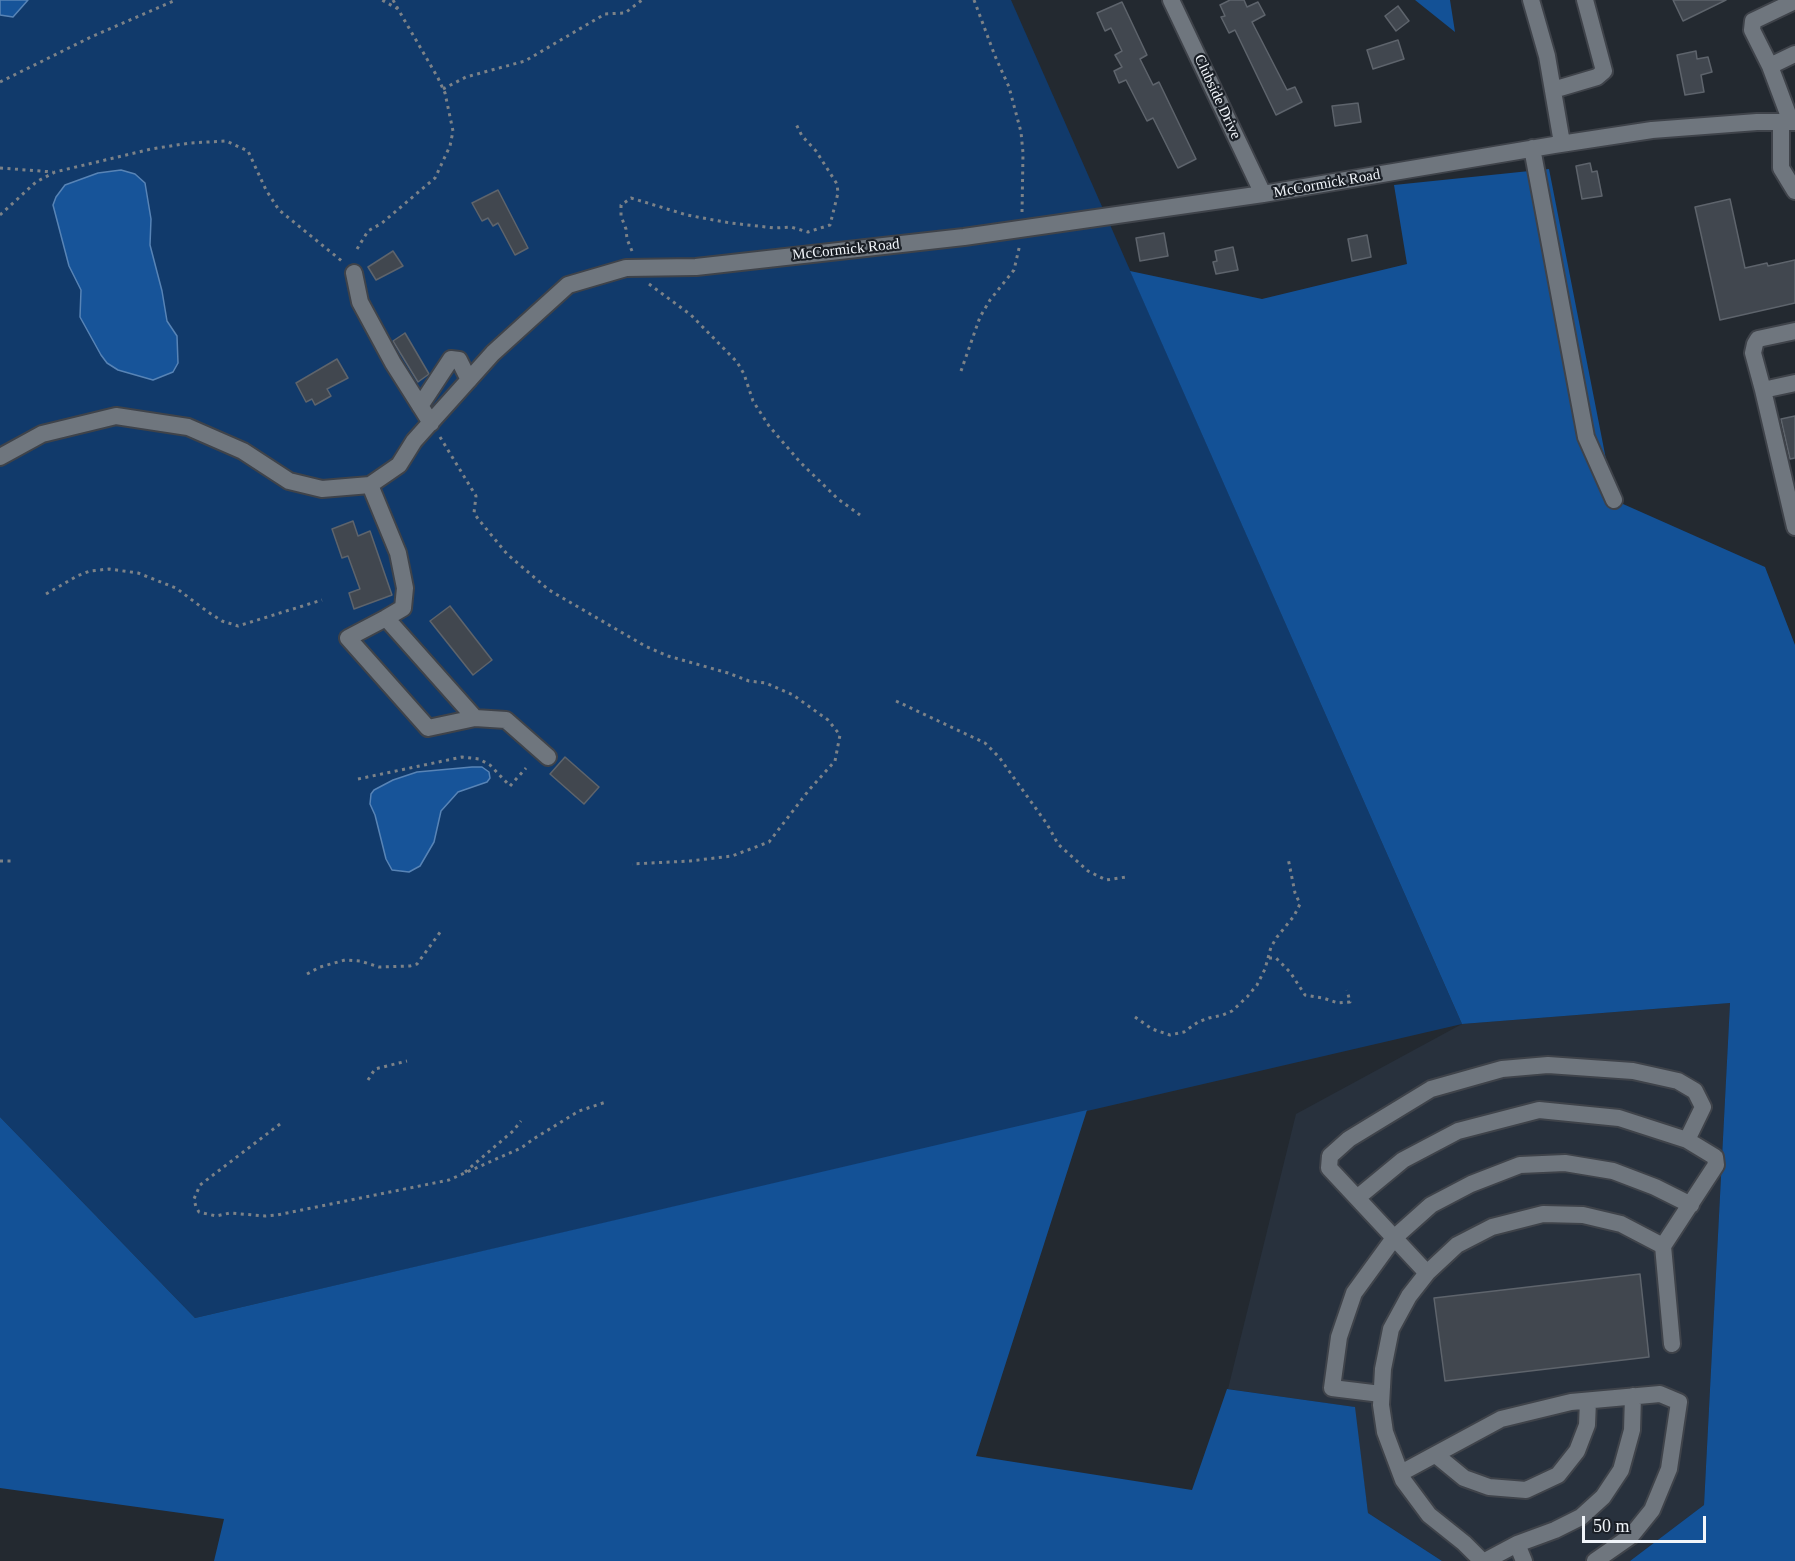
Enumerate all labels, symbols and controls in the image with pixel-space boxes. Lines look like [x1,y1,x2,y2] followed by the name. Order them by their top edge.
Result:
[1190,52,1244,142] street label: Clubside Drive
[1272,166,1382,202] street label: McCormick Road
[791,235,901,265] street label: McCormick Road
[1585,1504,1710,1542] scale bar
[1593,1516,1630,1536] text: 50 m

